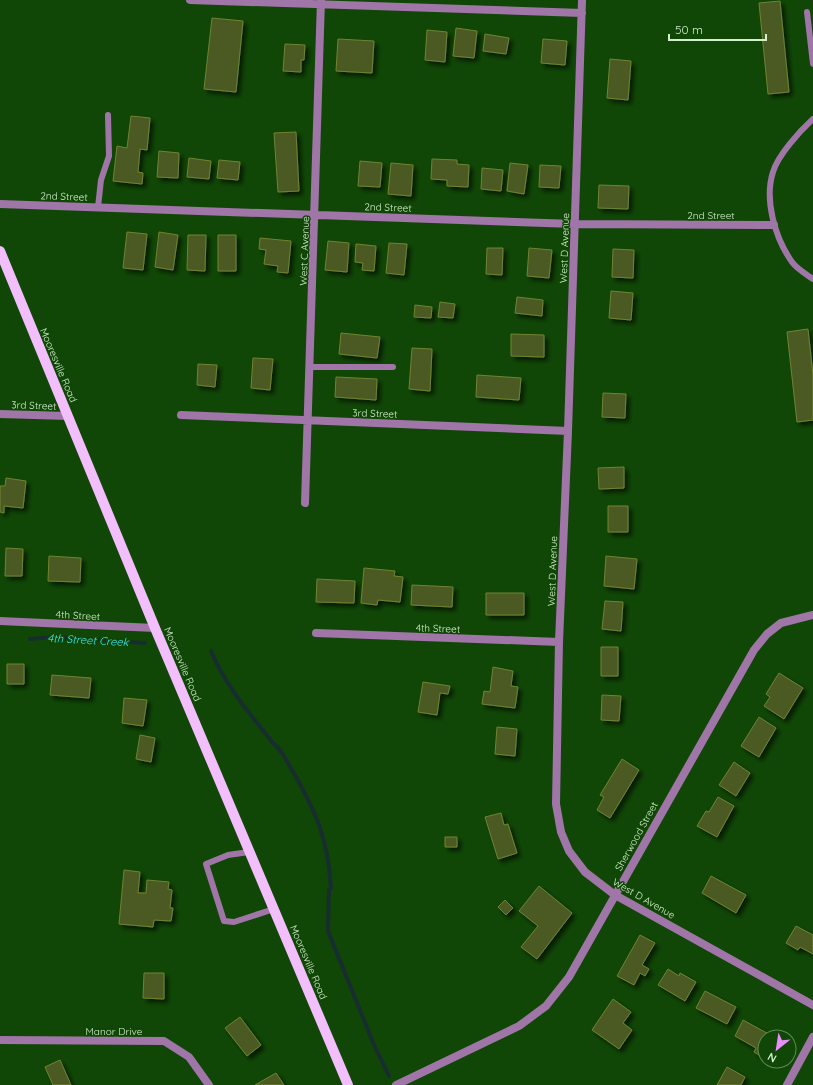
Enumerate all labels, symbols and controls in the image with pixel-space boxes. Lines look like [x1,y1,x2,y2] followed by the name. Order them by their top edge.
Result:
[669,16,766,42] scale bar
[675,22,703,37] text: 50 m
[40,189,89,204] street label: 2nd Street
[364,200,413,215] street label: 2nd Street
[687,209,735,222] street label: 2nd Street
[557,212,572,283] street label: West D Avenue
[297,216,312,286] street label: West C Avenue
[37,326,80,404] street label: Mooresville Road
[11,398,57,413] street label: 3rd Street
[352,406,398,421] street label: 3rd Street
[545,535,560,606] street label: West D Avenue
[55,608,101,623] street label: 4th Street
[416,621,461,636] street label: 4th Street
[161,625,204,703] street label: Mooresville Road
[47,631,130,649] water label: 4th Street Creek
[612,799,661,873] street label: Sherwood Street
[610,875,678,922] street label: West D Avenue
[287,923,330,1001] street label: Mooresville Road
[86,1025,143,1038] street label: Manor Drive
[757,1029,797,1069] north arrow
[765,1050,779,1066] text: N

